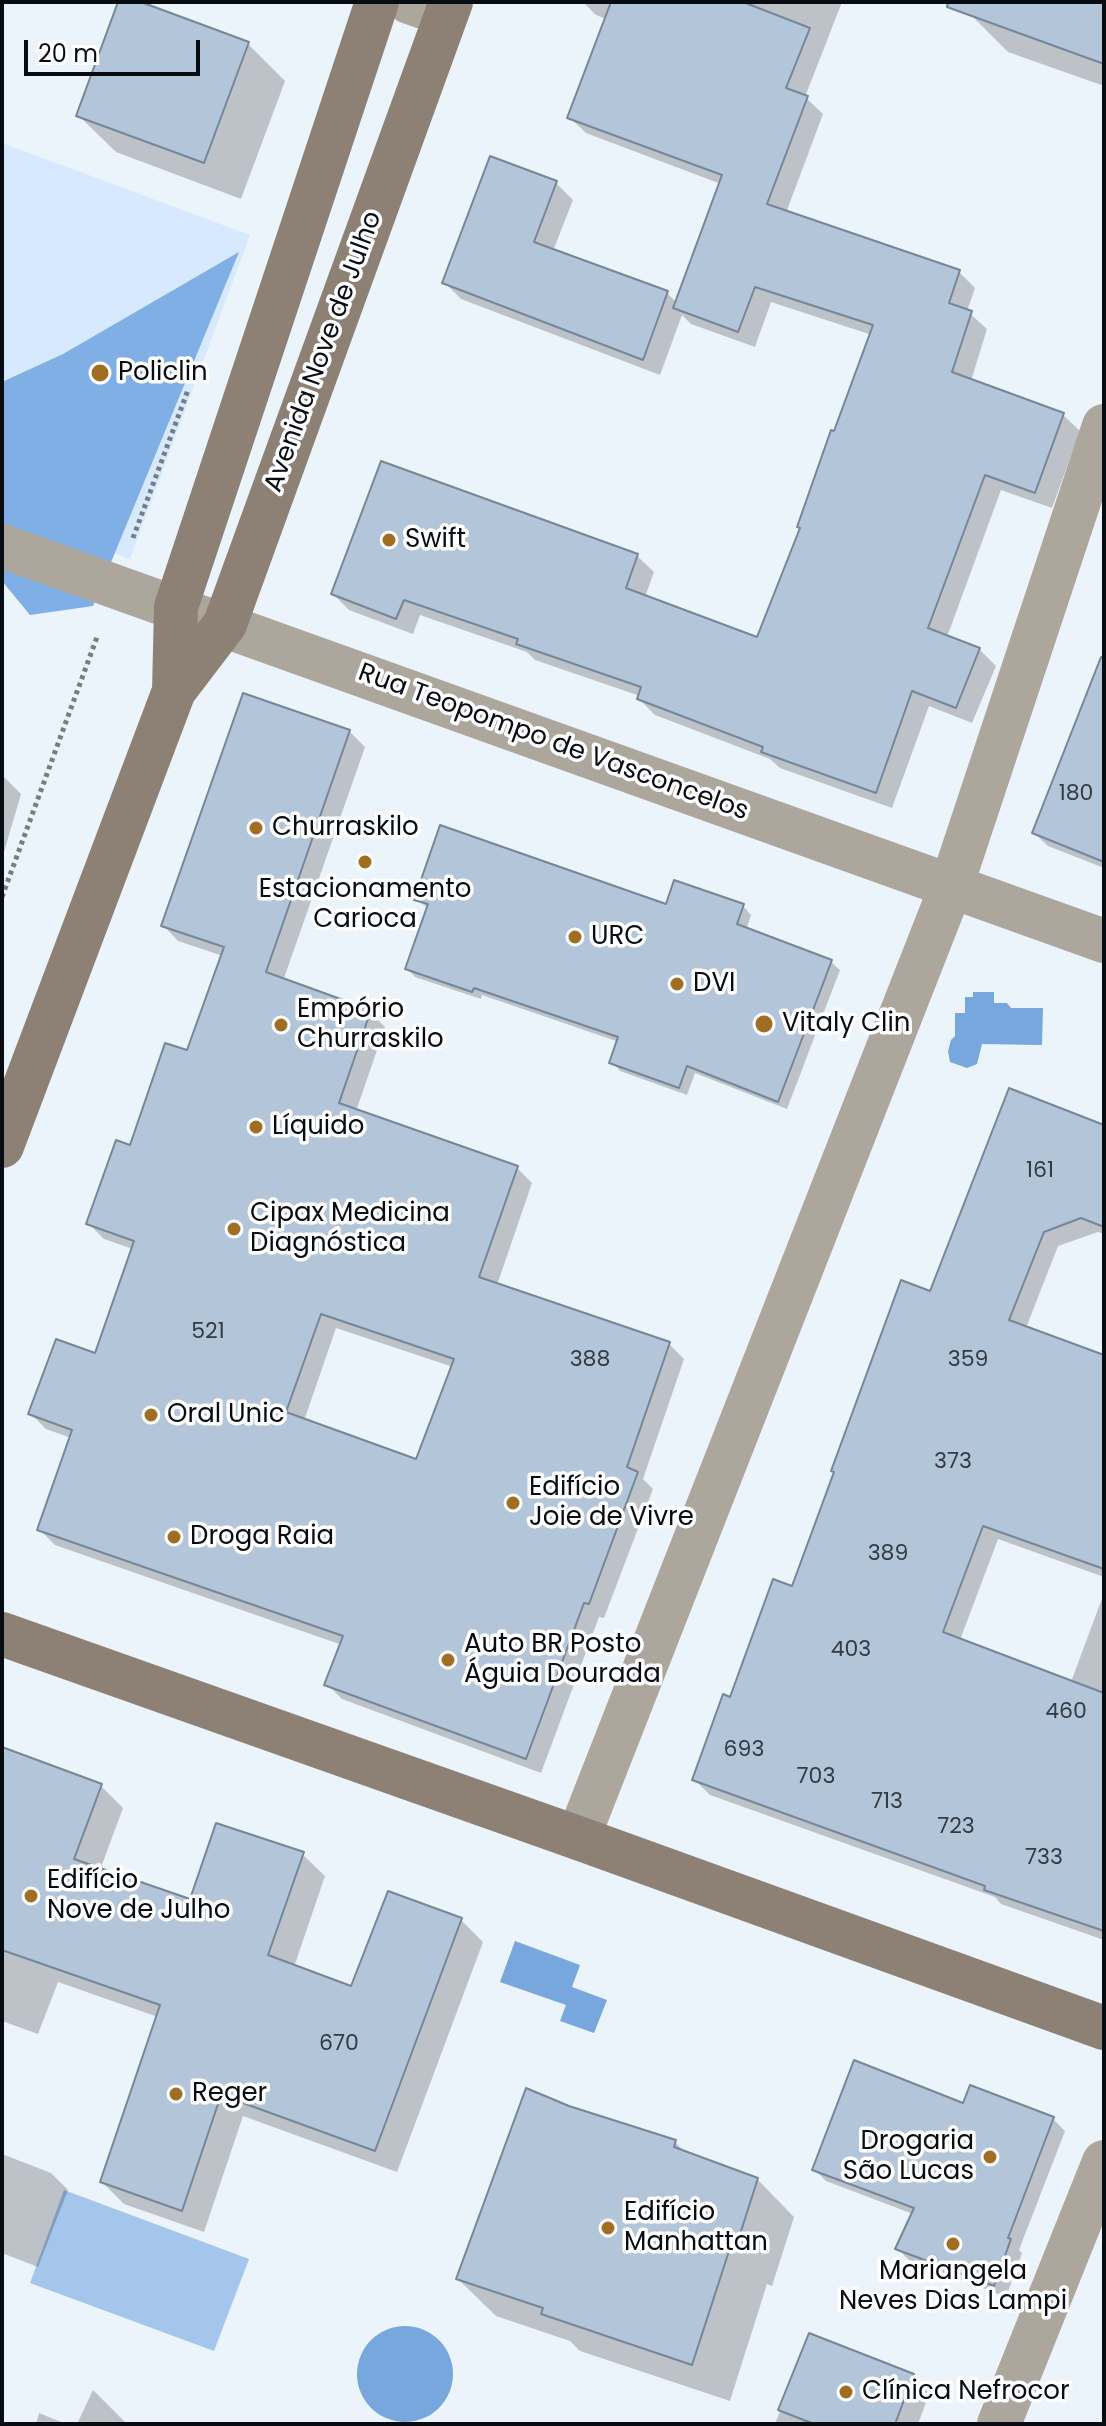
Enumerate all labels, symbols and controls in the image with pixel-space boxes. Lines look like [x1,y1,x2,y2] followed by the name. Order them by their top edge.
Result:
[28,24,204,74] scale bar
[38,37,98,70] text: 20 m
[259,207,389,497] street label: Avenida Nove de Julho
[118,357,208,389] place label: Policlin
[89,362,111,384] marker: Policlin
[405,524,466,556] place label: Swift
[380,531,398,549] marker: Swift
[354,658,752,828] street label: Rua Teopompo de Vasconcelos
[1059,781,1093,807] house number: 180
[272,812,419,844] place label: Churraskilo
[247,819,265,837] marker: Churraskilo
[356,853,374,871] marker: Estacionamento Carioca
[259,874,471,936] place label: Estacionamento Carioca
[591,921,644,953] place label: URC
[566,928,584,946] marker: URC
[693,968,735,1000] place label: DVI
[668,975,686,993] marker: DVI
[297,994,444,1056] place label: Empório Churraskilo
[782,1008,910,1040] place label: Vitaly Clin
[753,1013,775,1035] marker: Vitaly Clin
[272,1016,290,1034] marker: Empório Churraskilo
[272,1111,364,1143] place label: Líquido
[247,1118,265,1136] marker: Líquido
[1026,1158,1054,1184] house number: 161
[250,1198,450,1260] place label: Cipax Medicina Diagnóstica
[225,1220,243,1238] marker: Cipax Medicina Diagnóstica
[191,1319,225,1345] house number: 521
[570,1347,610,1373] house number: 388
[948,1347,988,1373] house number: 359
[167,1399,284,1431] place label: Oral Unic
[142,1406,160,1424] marker: Oral Unic
[934,1449,972,1475] house number: 373
[529,1472,694,1534] place label: Edifício Joie de Vivre
[504,1494,522,1512] marker: Edifício Joie de Vivre
[190,1521,334,1553] place label: Droga Raia
[165,1528,183,1546] marker: Droga Raia
[868,1541,908,1567] house number: 389
[464,1629,661,1690] place label: Auto BR Posto Águia Dourada
[831,1637,871,1663] house number: 403
[439,1651,457,1669] marker: Auto BR Posto Águia Dourada
[1045,1699,1087,1725] house number: 460
[724,1737,764,1763] house number: 693
[797,1764,835,1790] house number: 703
[871,1789,903,1815] house number: 713
[937,1814,975,1840] house number: 723
[1025,1845,1063,1871] house number: 733
[47,1865,230,1926] place label: Edifício Nove de Julho
[22,1887,40,1905] marker: Edifício Nove de Julho
[319,2031,359,2057] house number: 670
[192,2078,267,2110] place label: Reger
[167,2085,185,2103] marker: Reger
[843,2126,974,2188] place label: Drogaria São Lucas
[981,2148,999,2166] marker: Drogaria São Lucas
[624,2197,768,2258] place label: Edifício Manhattan
[599,2219,617,2237] marker: Edifício Manhattan
[944,2235,962,2253] marker: Mariangela Neves Dias Lampi
[839,2256,1067,2318] place label: Mariangela Neves Dias Lampi
[862,2376,1070,2408] place label: Clínica Nefrocor
[837,2383,855,2401] marker: Clínica Nefrocor

